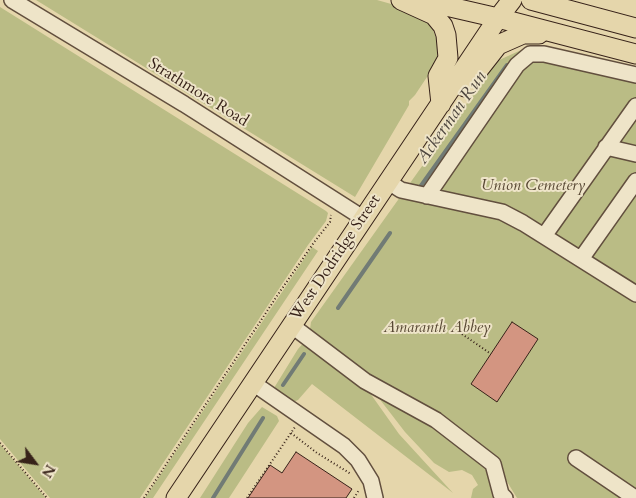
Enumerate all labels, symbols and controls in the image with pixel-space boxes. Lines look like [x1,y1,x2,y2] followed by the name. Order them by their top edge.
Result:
[144,55,252,131] street label: Strathmore Road
[412,68,492,168] water label: Ackerman Run
[481,176,585,196] park label: Union Cemetery
[287,191,385,325] street label: West Dodridge Street
[383,318,491,338] park label: Amaranth Abbey
[10,438,60,488] north arrow
[37,461,60,481] text: N

